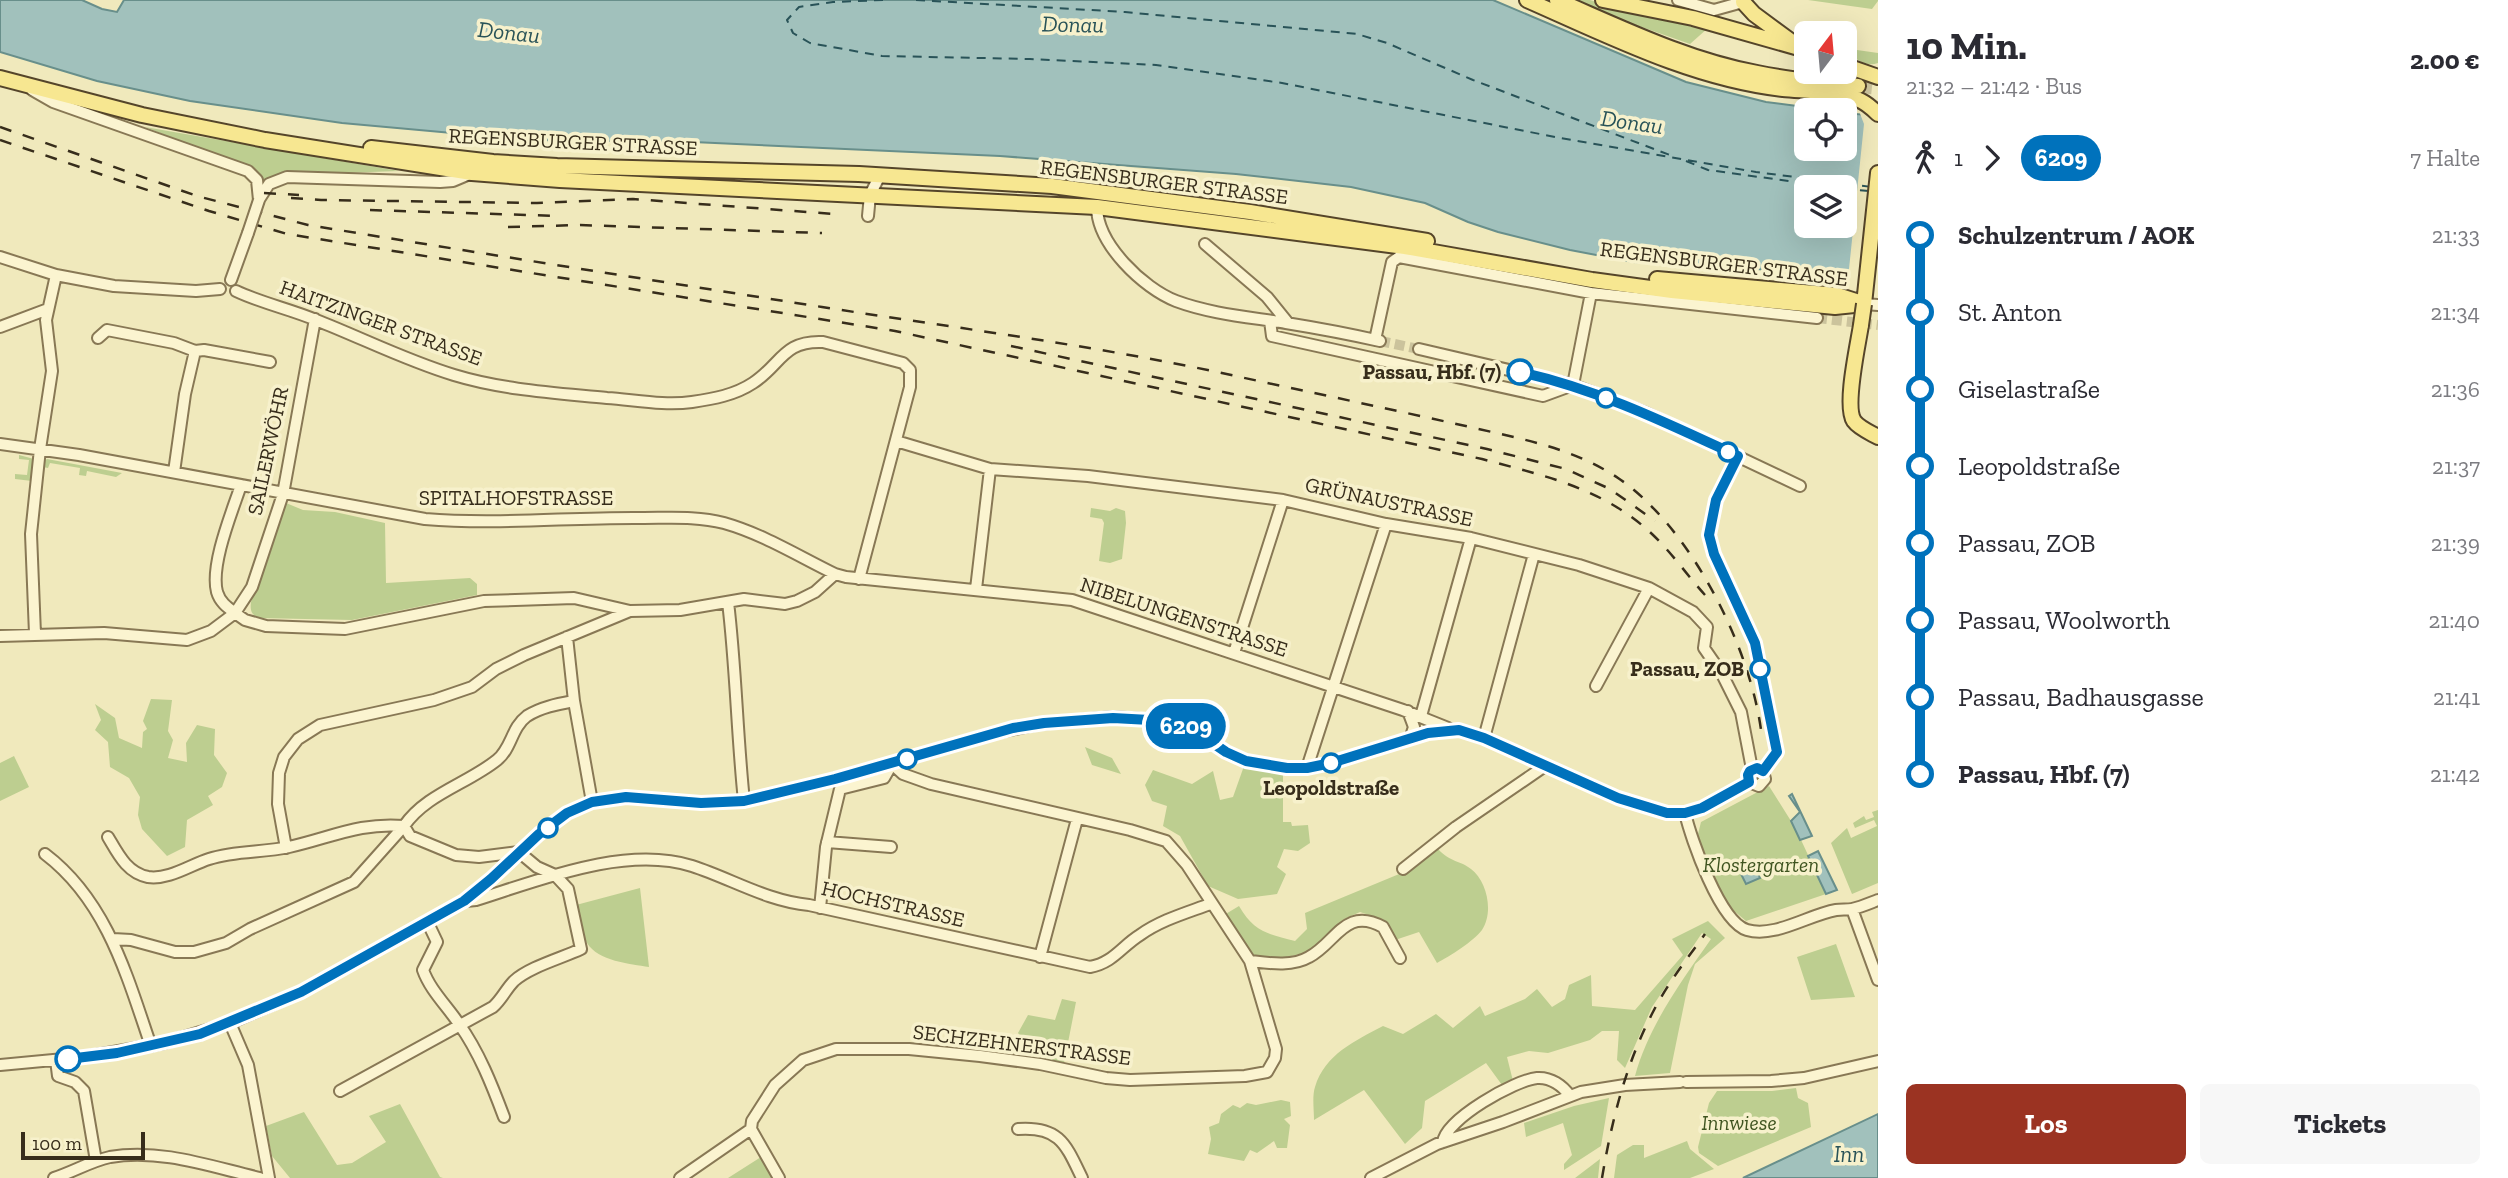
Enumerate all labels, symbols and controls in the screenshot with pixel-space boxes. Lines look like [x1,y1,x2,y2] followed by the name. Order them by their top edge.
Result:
[1042,9,1104,39] water label: Donau
[476,15,542,49] water label: Donau
[1794,21,1857,84] north arrow
[1794,21,1857,238] map controls
[1906,23,2027,69] text: 10 Min.
[2410,44,2480,76] text: 2.00 €
[1906,72,2082,100] text: 21:32 – 21:42 · Bus
[1794,98,1857,161] button: locate
[1599,104,1665,140] water label: Donau
[448,122,698,161] street label: REGENSBURGER STRASSE
[1906,139,1944,177] icon: walk
[1973,139,2011,177] icon: forward
[2035,143,2087,172] text: 6209
[1954,144,1963,172] text: 1
[2410,144,2480,172] text: 7 Halte
[1039,154,1289,209] street label: REGENSBURGER STRASSE
[1794,175,1857,238] button: layers
[1958,219,2194,251] text: Schulzentrum / AOK
[2432,221,2480,249] text: 21:33
[1599,236,1849,291] street label: REGENSBURGER STRASSE
[277,274,486,371] street label: HAITZINGER STRASSE
[1958,296,2062,328] text: St. Anton
[2431,298,2480,326] text: 21:34
[1362,359,1501,384] place label: Passau, Hbf. (7)
[1507,359,1533,385] marker: Passau, Hbf. (7)
[1958,373,2100,405] text: Giselastraße
[2431,375,2480,403] text: 21:36
[242,384,293,517] street label: SAILERWÖHR
[1596,388,1616,408] unlabelled marker
[1718,442,1738,462] unlabelled marker
[1958,450,2120,482] text: Leopoldstraße
[2432,452,2480,480] text: 21:37
[1303,472,1475,531] street label: GRÜNAUSTRASSE
[419,485,613,510] street label: SPITALHOFSTRASSE
[1958,527,2096,559] text: Passau, ZOB
[2431,529,2480,557] text: 21:39
[1077,571,1291,662] street label: NIBELUNGENSTRASSE
[1958,604,2170,636] text: Passau, Woolworth
[2429,606,2480,634] text: 21:40
[1630,656,1744,681] place label: Passau, ZOB
[1750,659,1770,679] marker: Passau, ZOB
[1958,681,2204,713] text: Passau, Badhausgasse
[2433,683,2480,711] text: 21:41
[1137,703,1235,749] line badge: 6209
[1160,711,1212,740] text: 6209
[897,749,917,769] unlabelled marker
[1321,753,1341,773] marker: Leopoldstraße
[1958,758,2130,790] text: Passau, Hbf. (7)
[2430,760,2480,788] text: 21:42
[1263,775,1399,800] place label: Leopoldstraße
[538,818,558,838] unlabelled marker
[1703,852,1819,877] park label: Klostergarten
[819,875,967,932] street label: HOCHSTRASSE
[912,1019,1133,1070] street label: SECHZEHNERSTRASSE
[55,1046,81,1072] unlabelled marker
[1906,1084,2186,1164] button: Los
[2200,1084,2480,1164] button: Tickets
[1701,1110,1777,1135] park label: Innwiese
[21,1129,145,1161] scale bar
[32,1132,82,1155] text: 100 m
[1834,1140,1864,1168] water label: Inn

